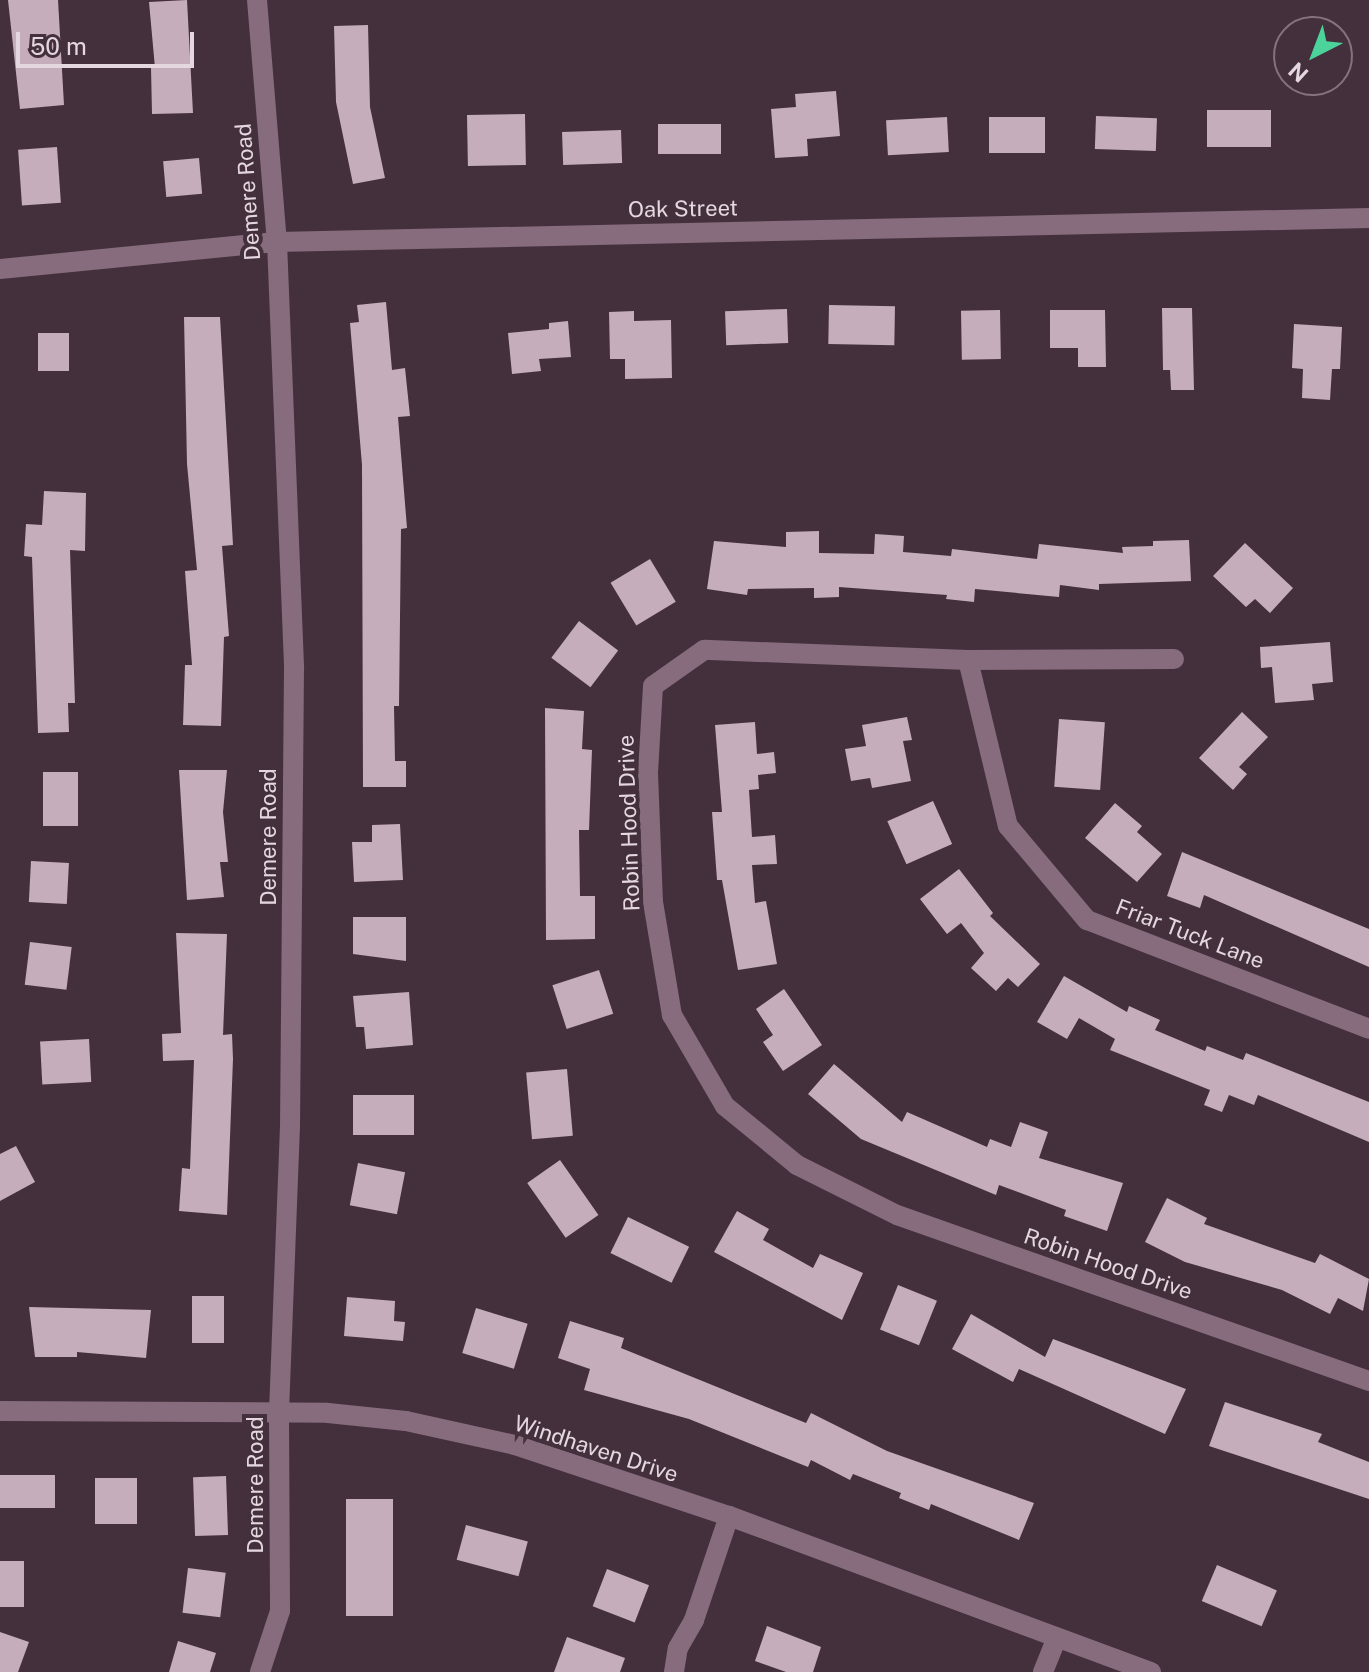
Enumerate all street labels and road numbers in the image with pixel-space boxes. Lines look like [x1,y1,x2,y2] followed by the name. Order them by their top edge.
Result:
[230,122,266,262] street label: Demere Road
[628,195,738,223] street label: Oak Street
[613,734,645,912] street label: Robin Hood Drive
[256,768,282,906] street label: Demere Road
[1112,894,1268,974] street label: Friar Tuck Lane
[1020,1223,1196,1305] street label: Robin Hood Drive
[511,1410,681,1488] street label: Windhaven Drive
[243,1416,269,1554] street label: Demere Road

